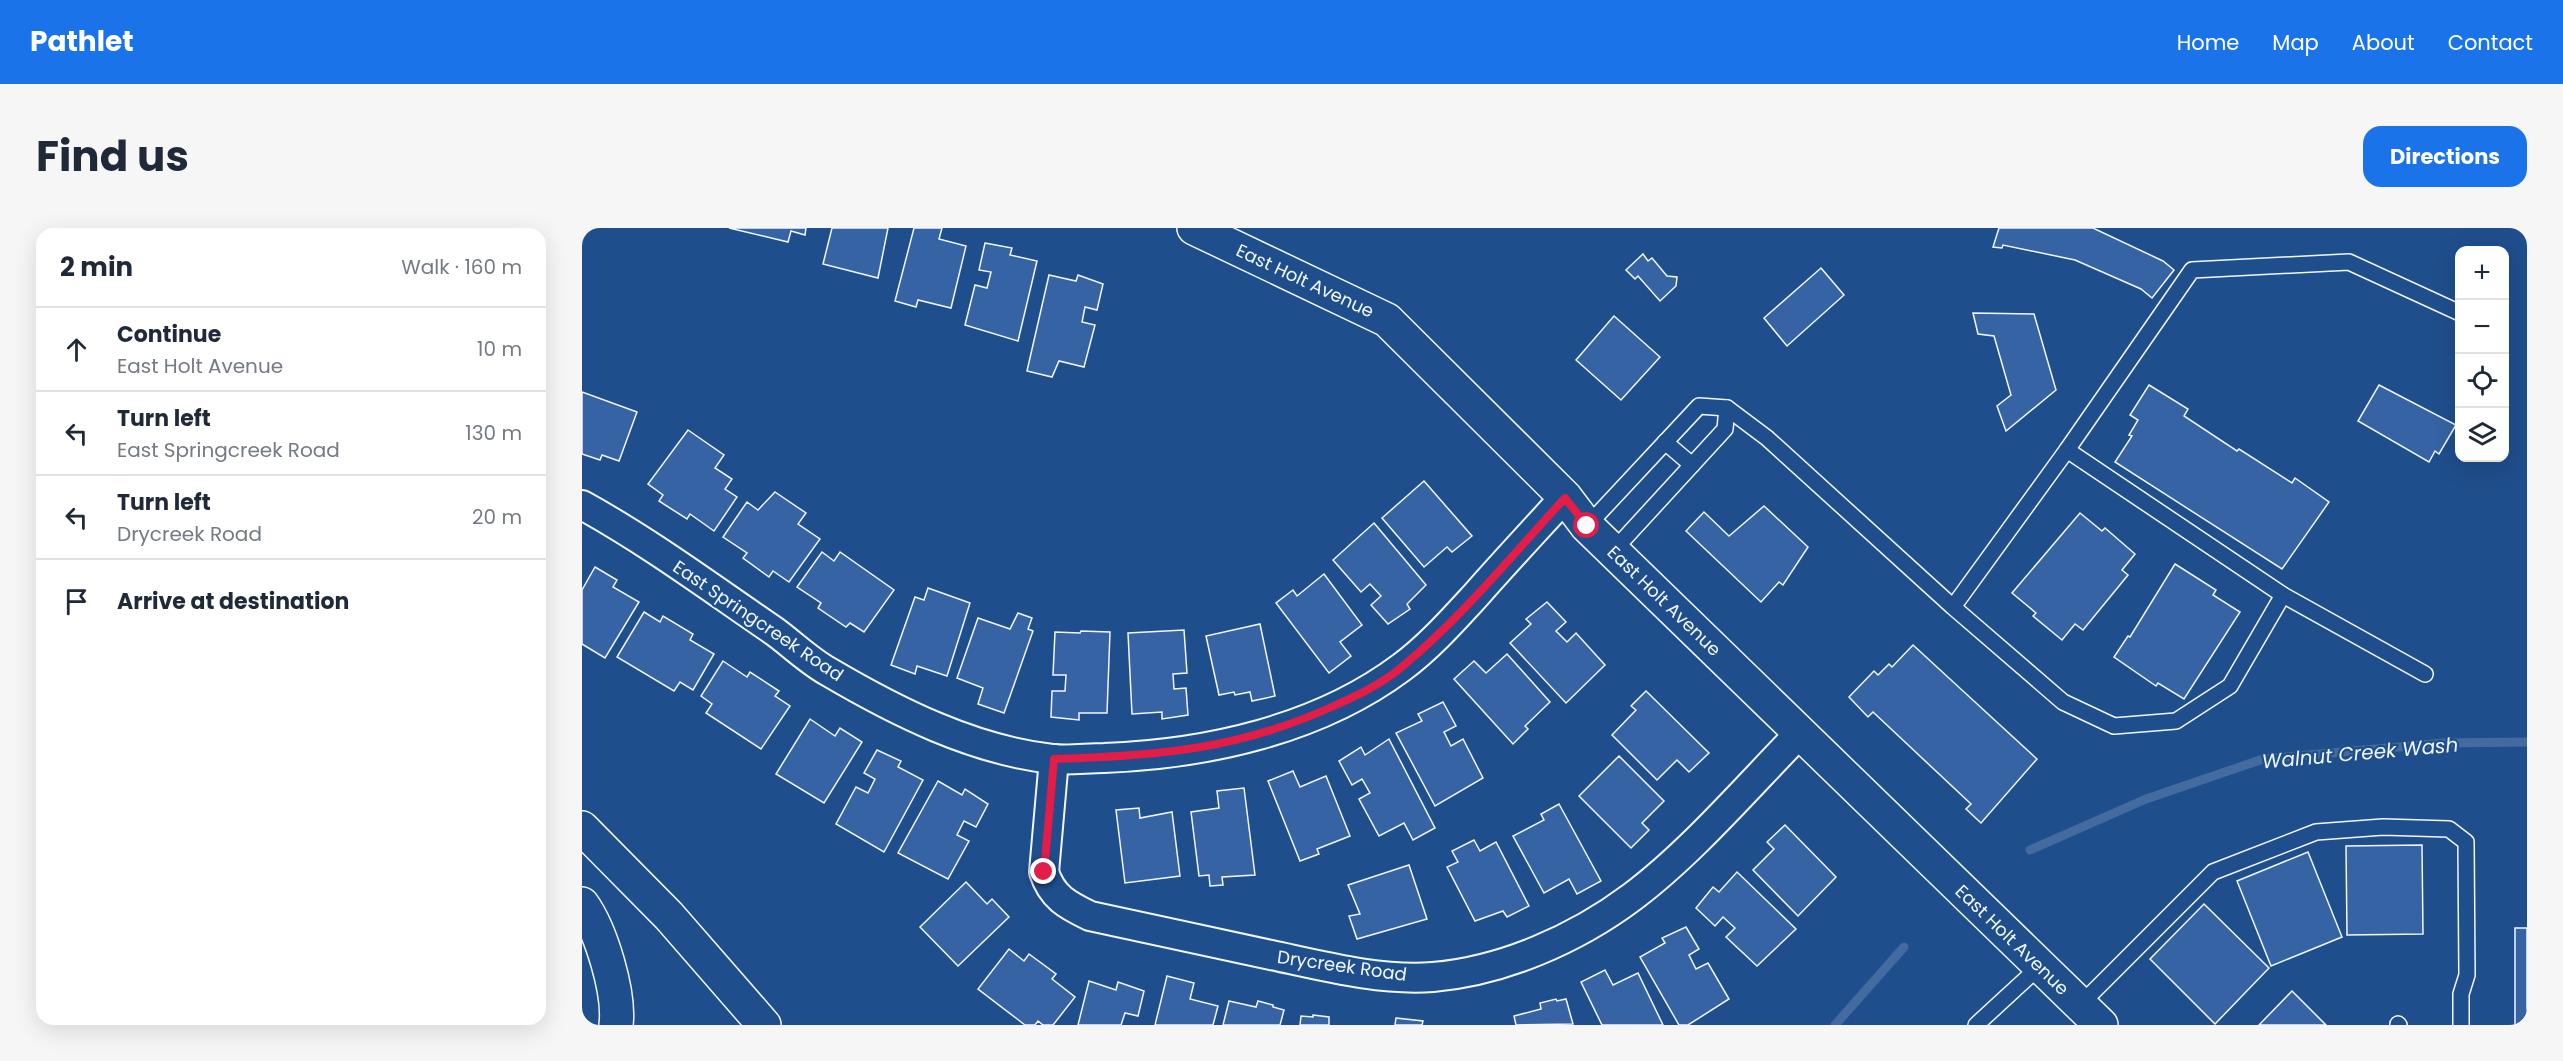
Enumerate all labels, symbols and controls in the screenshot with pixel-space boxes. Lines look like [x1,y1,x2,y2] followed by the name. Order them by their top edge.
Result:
[30,22,134,61] text: Pathlet
[2177,28,2239,57] text: Home
[2272,28,2319,57] text: Map
[2352,28,2415,57] text: About
[2448,28,2533,57] text: Contact
[2363,126,2527,187] button: Directions
[36,127,189,186] text: Find us
[1232,238,1378,323] street label: East Holt Avenue
[2455,246,2509,462] map controls
[2455,246,2509,300] button: +
[60,249,133,285] text: 2 min
[401,253,522,281] text: Walk · 160 m
[2455,300,2509,354] button: −
[117,319,221,350] text: Continue
[60,333,93,366] icon: ahead
[477,335,522,363] text: 10 m
[117,352,283,380] text: East Holt Avenue
[2455,354,2509,408] button: locate
[117,403,211,434] text: Turn left
[2455,408,2509,462] button: layers
[60,417,93,450] icon: left
[465,419,522,447] text: 130 m
[117,436,340,464] text: East Springcreek Road
[117,487,211,518] text: Turn left
[60,501,93,534] icon: left
[472,503,522,531] text: 20 m
[1573,512,1599,538] route start
[117,520,262,548] text: Drycreek Road
[1602,540,1727,662] street label: East Holt Avenue
[668,554,848,687] street label: East Springcreek Road
[60,585,93,618] icon: arrive
[117,586,349,617] text: Arrive at destination
[2261,730,2459,776] water label: Walnut Creek Wash
[1030,858,1056,884] route end
[1950,879,2075,1001] street label: East Holt Avenue
[1276,944,1408,987] street label: Drycreek Road

